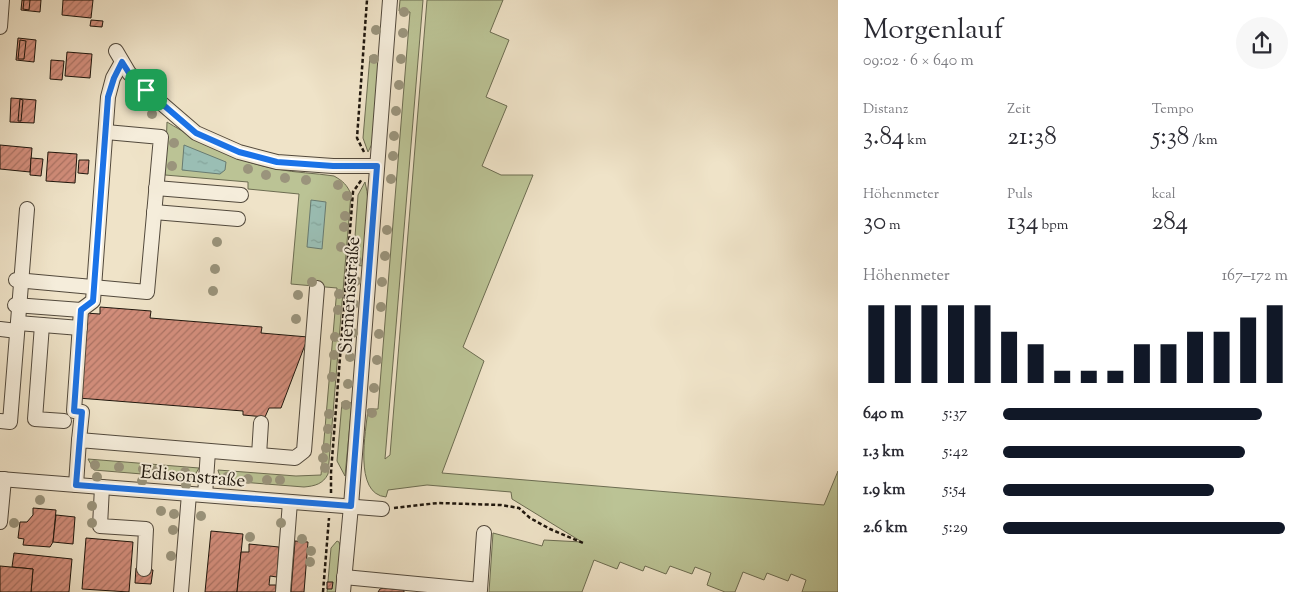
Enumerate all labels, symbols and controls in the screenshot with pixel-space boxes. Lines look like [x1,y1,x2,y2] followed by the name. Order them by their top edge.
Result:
[863,11,1003,51] text: Morgenlauf
[1236,17,1288,69] button: share
[863,50,974,73] text: 09:02 · 6 × 640 m
[125,69,167,111] pin
[132,76,160,104] icon: arrive
[863,100,908,120] text: Distanz
[1007,100,1030,120] text: Zeit
[1152,100,1194,120] text: Tempo
[863,120,904,156] text: 3.84
[1007,120,1057,156] text: 21:38
[1152,120,1189,156] text: 5:38
[904,131,926,151] text: km
[1189,131,1218,151] text: /km
[863,185,939,205] text: Höhenmeter
[1007,185,1033,205] text: Puls
[1152,185,1176,205] text: kcal
[863,205,886,241] text: 30
[1007,205,1039,241] text: 134
[1152,205,1188,241] text: 284
[886,216,901,236] text: m
[1039,216,1068,236] text: bpm
[333,236,368,355] street label: Siemensstraße
[863,265,950,288] text: Höhenmeter
[1222,265,1288,288] text: 167–172 m
[863,403,904,426] text: 640 m
[943,403,967,426] text: 5:37
[863,441,904,464] text: 1.3 km
[943,441,968,464] text: 5:42
[139,459,247,496] street label: Edisonstraße
[863,479,905,502] text: 1.9 km
[943,479,966,502] text: 5:54
[863,517,908,540] text: 2.6 km
[943,517,968,540] text: 5:29

